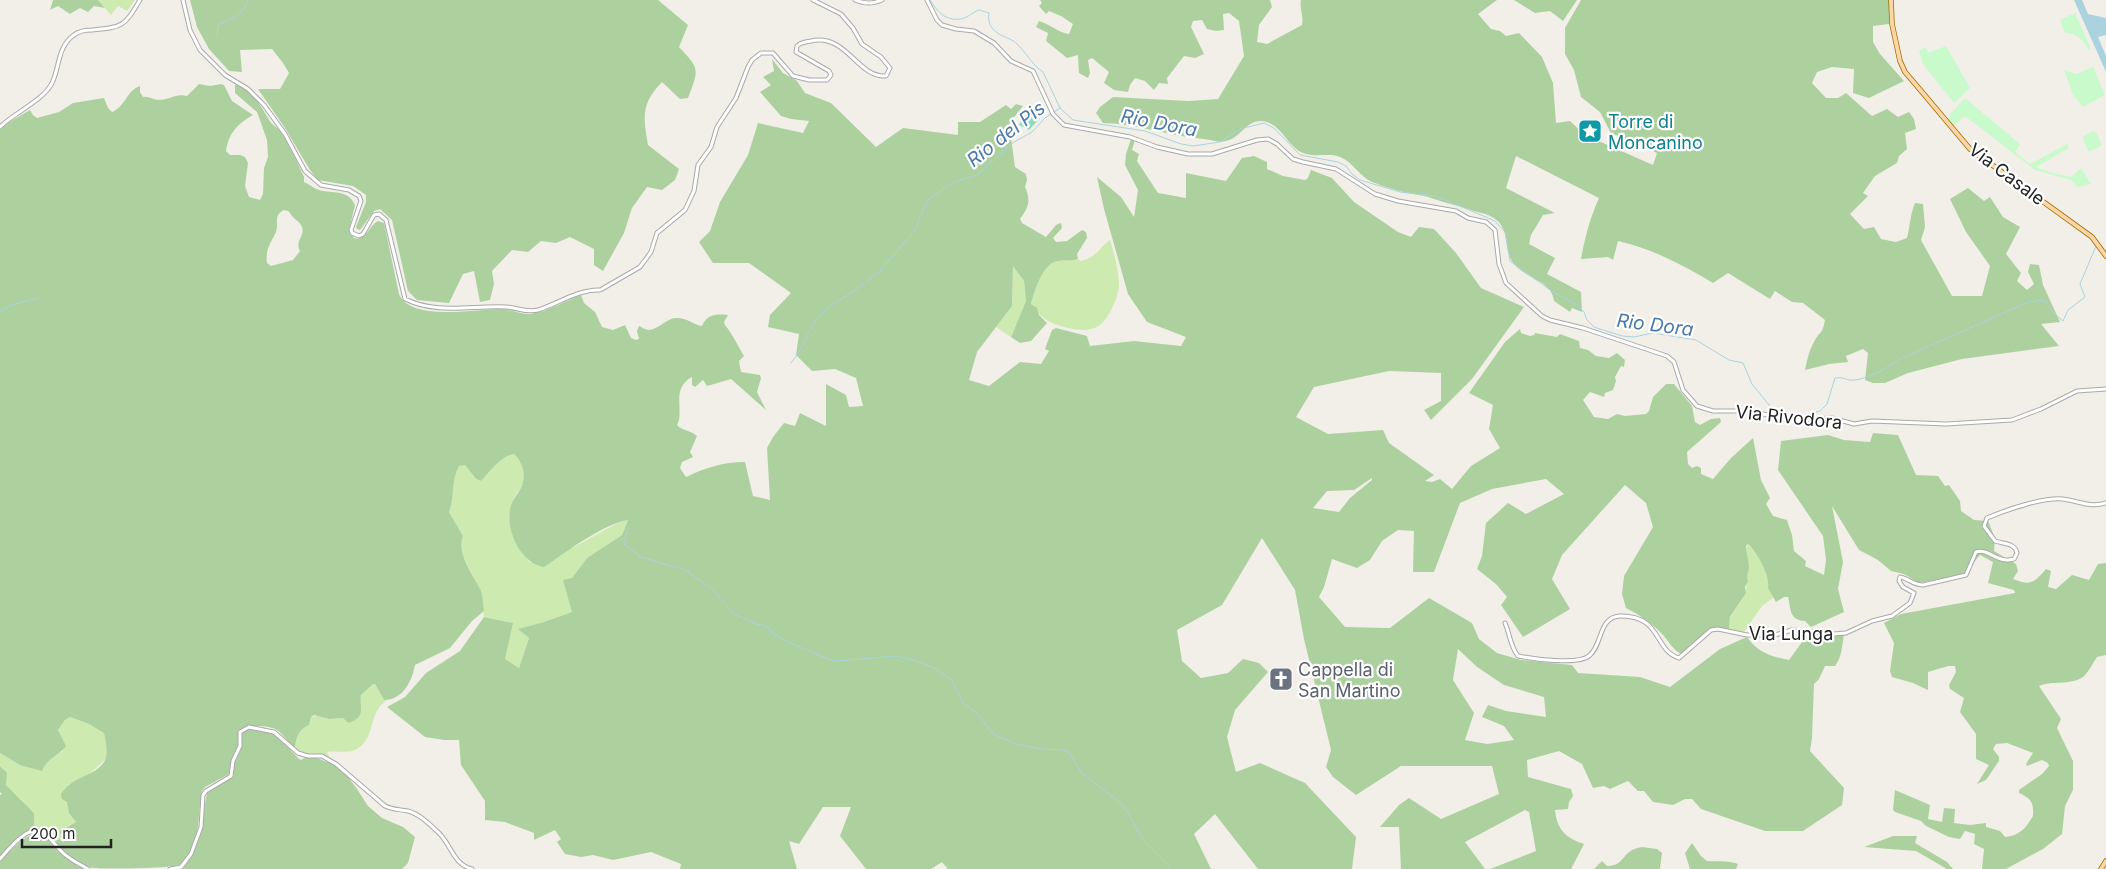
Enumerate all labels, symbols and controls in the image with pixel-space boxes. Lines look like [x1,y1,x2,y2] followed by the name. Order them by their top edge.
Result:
[962,96,1050,172] water label: Rio del Pis
[1119,104,1199,142] water label: Rio Dora
[1608,111,1703,153] place label: Torre di Moncanino
[1577,118,1603,144] place icon: Torre di Moncanino
[1965,139,2049,209] street label: Via Casale
[1615,309,1695,341] water label: Rio Dora
[1735,401,1843,433] street label: Via Rivodora
[1749,623,1833,644] street label: Via Lunga
[1298,659,1400,701] place label: Cappella di San Martino
[1268,666,1294,692] church icon: Cappella di San Martino
[22,816,111,848] scale bar
[30,824,75,843] text: 200 m

